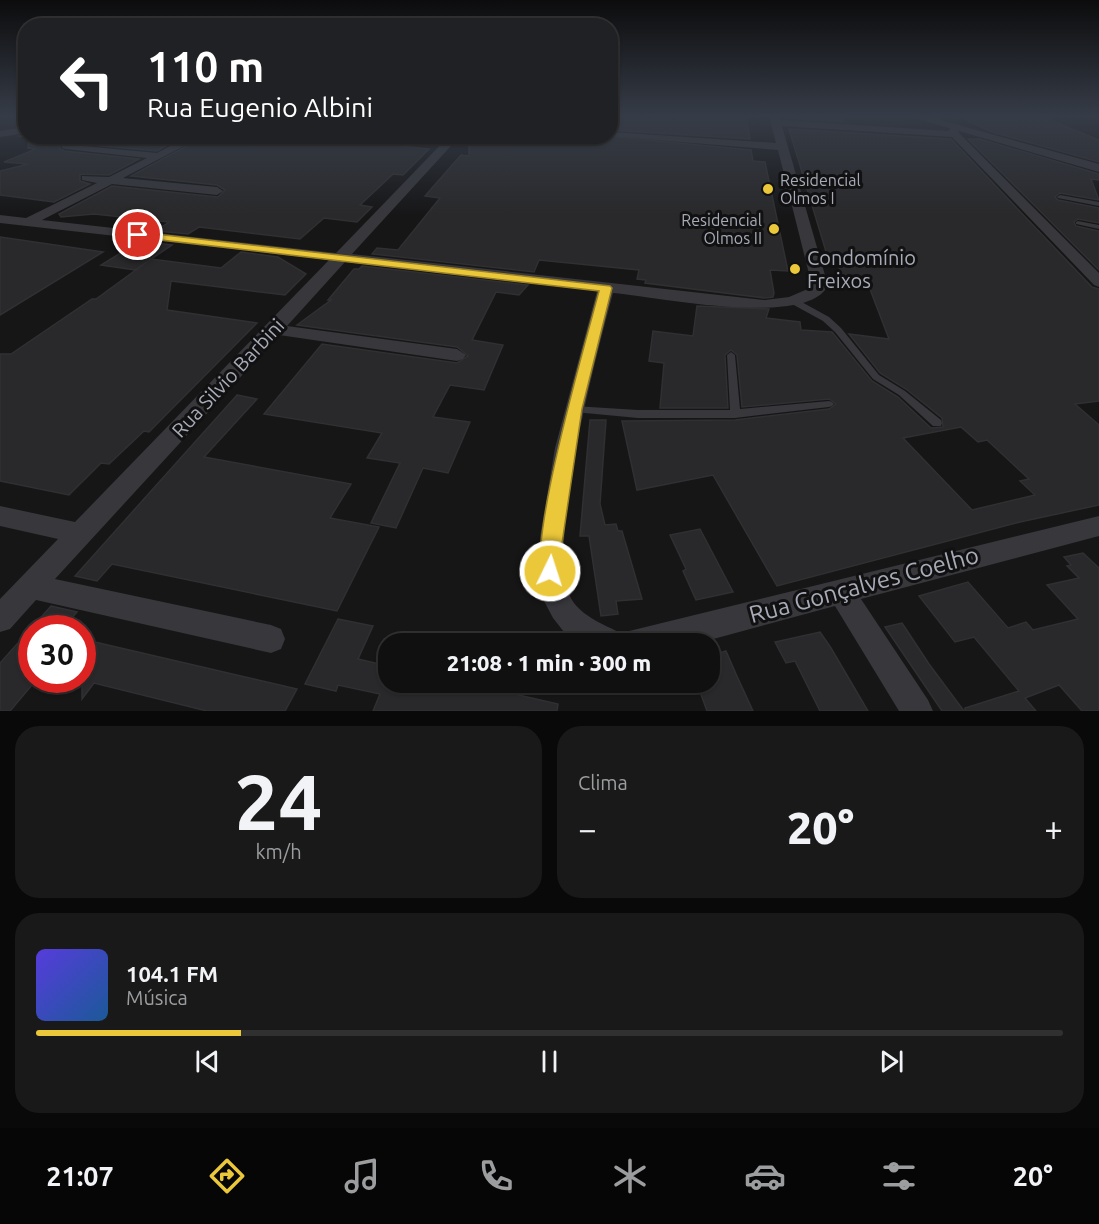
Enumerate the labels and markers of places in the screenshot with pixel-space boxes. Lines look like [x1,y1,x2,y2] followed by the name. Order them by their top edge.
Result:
[780,171,861,207] place label: Residencial Olmos I
[761,182,775,196] marker: Residencial Olmos I
[112,209,163,260] pin
[681,211,762,247] place label: Residencial Olmos II
[767,222,781,236] marker: Residencial Olmos II
[807,246,916,292] place label: Condomínio Freixos
[788,262,802,276] marker: Condomínio Freixos

